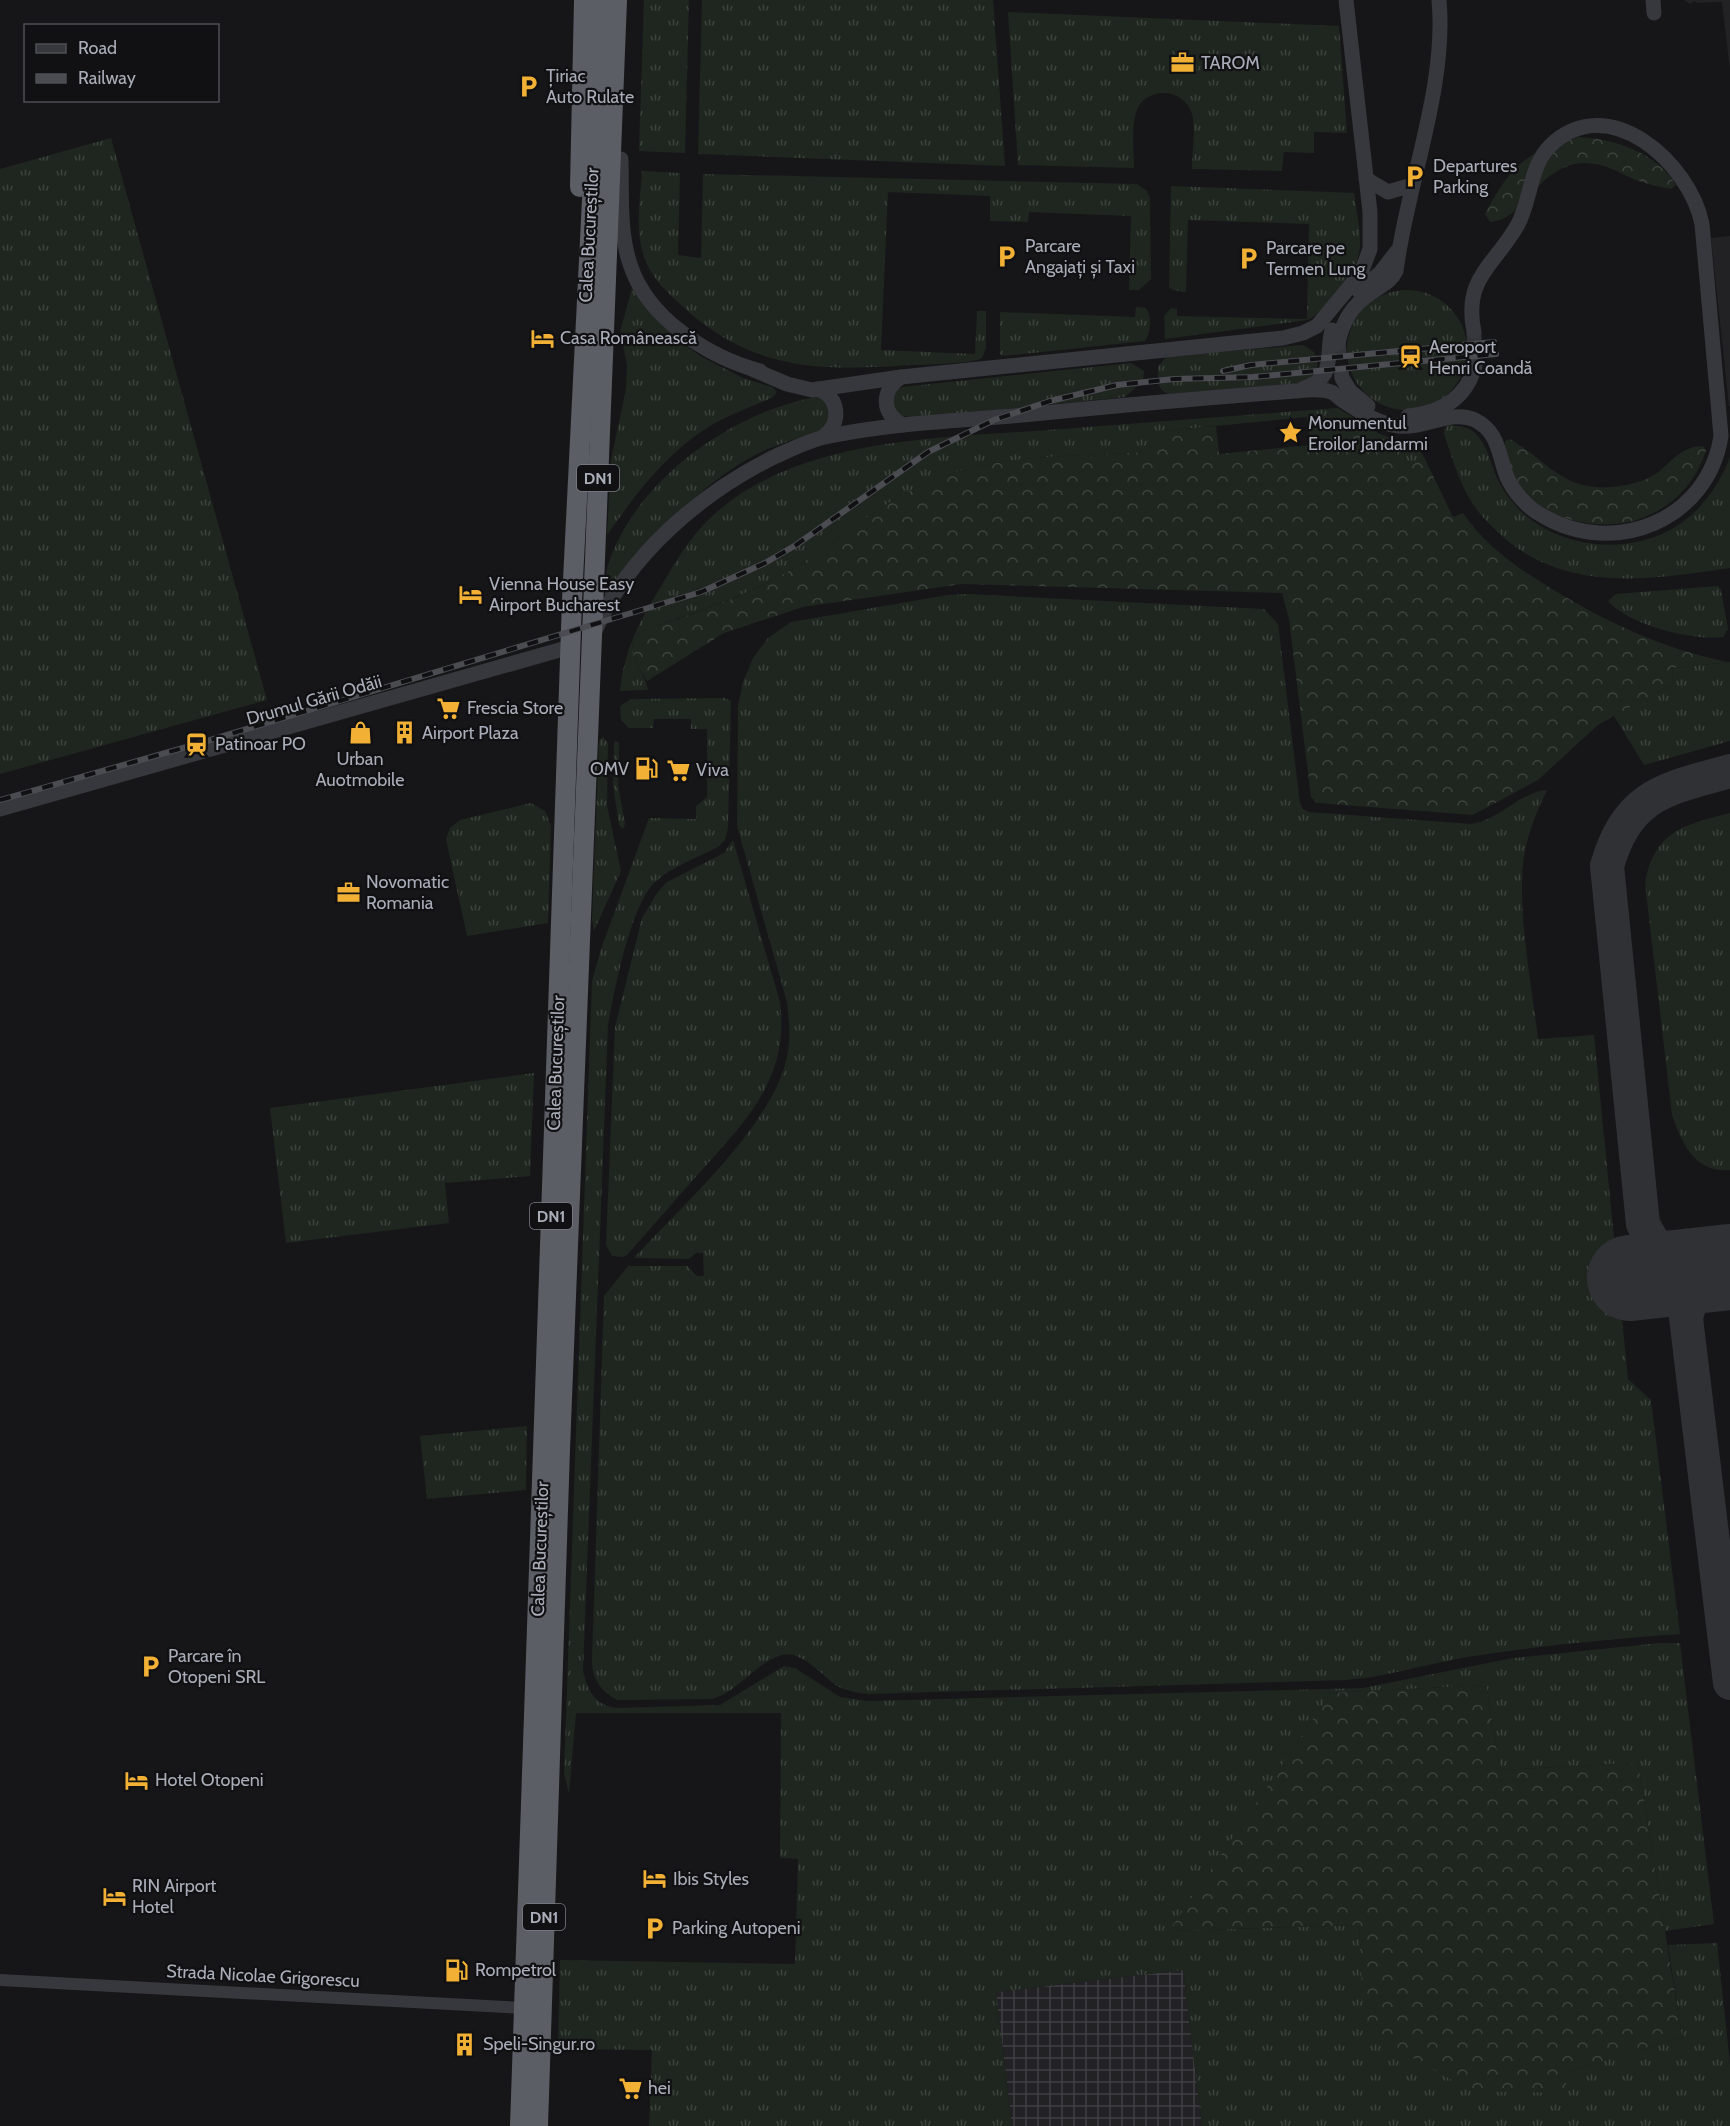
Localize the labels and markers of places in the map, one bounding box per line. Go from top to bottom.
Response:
office icon: TAROM [1170,50,1196,76]
place label: TAROM [1201,52,1260,74]
place label: Țiriac Auto Rulate [546,65,634,108]
parking icon: Țiriac Auto Rulate [515,73,541,99]
place label: Departures Parking [1433,155,1517,198]
parking icon: Departures Parking [1402,163,1428,189]
place label: Parcare Angajați și Taxi [1025,235,1135,279]
place label: Parcare pe Termen Lung [1266,237,1367,280]
parking icon: Parcare Angajați și Taxi [994,243,1020,269]
parking icon: Parcare pe Termen Lung [1235,245,1261,271]
hotel icon: Casa Românească [529,325,555,351]
place label: Casa Românească [560,327,697,349]
place label: Aeroport Henri Coandă [1429,336,1533,379]
station icon: Aeroport Henri Coandă [1398,344,1424,370]
place label: Monumentul Eroilor Jandarmi [1308,412,1428,455]
place icon: Monumentul Eroilor Jandarmi [1277,420,1303,446]
place label: Vienna House Easy Airport Bucharest [489,573,634,616]
hotel icon: Vienna House Easy Airport Bucharest [458,581,484,607]
supermarket icon: Frescia Store [436,695,462,721]
place label: Frescia Store [467,697,563,719]
shop icon: Urban Auotmobile [347,720,373,746]
building icon: Airport Plaza [391,720,417,746]
place label: Airport Plaza [422,722,519,744]
station icon: Patinoar PO [184,731,210,757]
place label: Patinoar PO [215,733,306,755]
place label: Urban Auotmobile [315,748,405,791]
fuel station icon: OMV [634,756,660,782]
supermarket icon: Viva [665,757,691,783]
place label: OMV [590,758,629,780]
place label: Viva [696,759,729,781]
place label: Novomatic Romania [366,871,449,914]
office icon: Novomatic Romania [335,879,361,905]
place label: Parcare în Otopeni SRL [168,1645,265,1688]
parking icon: Parcare în Otopeni SRL [137,1653,163,1679]
hotel icon: Hotel Otopeni [124,1767,150,1793]
place label: Hotel Otopeni [155,1769,264,1791]
hotel icon: Ibis Styles [642,1866,668,1892]
place label: Ibis Styles [673,1868,749,1890]
place label: RIN Airport Hotel [132,1875,216,1918]
hotel icon: RIN Airport Hotel [101,1883,127,1909]
parking icon: Parking Autopeni [641,1915,667,1941]
place label: Parking Autopeni [672,1917,801,1939]
fuel station icon: Rompetrol [444,1957,470,1983]
place label: Rompetrol [475,1959,557,1981]
building icon: Speli-Singur.ro [452,2031,478,2057]
place label: Speli-Singur.ro [483,2033,595,2055]
supermarket icon: hei [617,2075,643,2101]
place label: hei [648,2077,671,2099]

